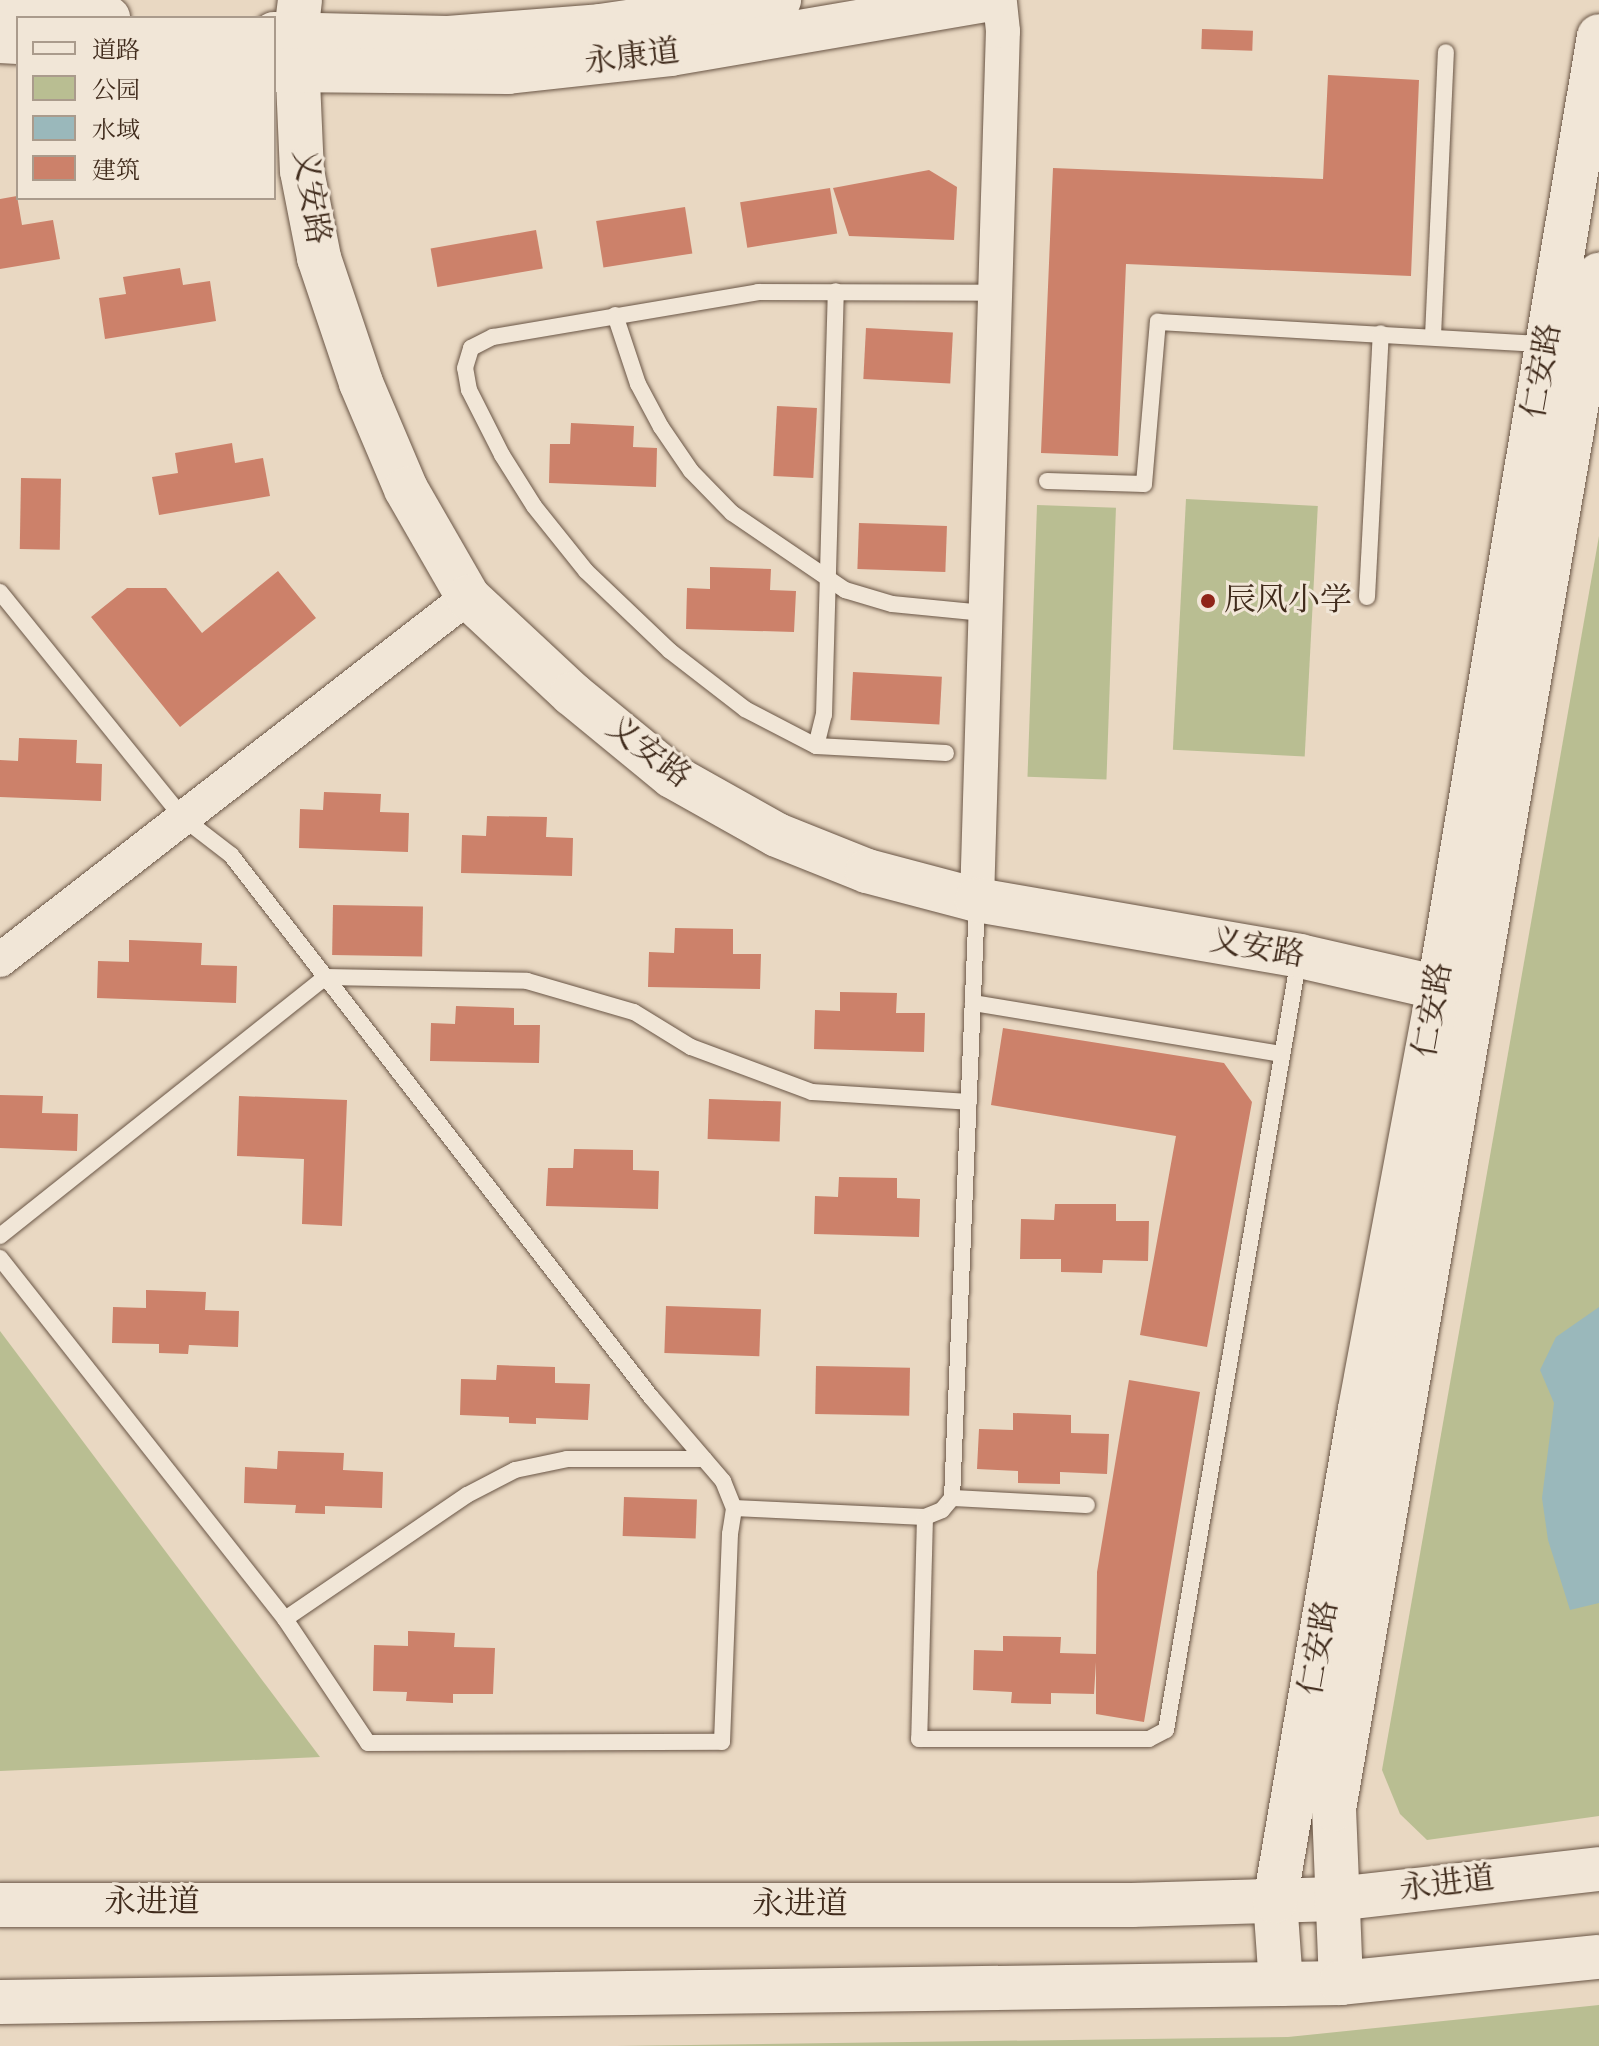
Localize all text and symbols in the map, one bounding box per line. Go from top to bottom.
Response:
legend [16,16,276,200]
street label: 永康道 [582,33,682,83]
text: 道路 [92,36,140,66]
text: 公园 [92,76,140,106]
text: 水域 [92,116,140,146]
street label: 义安路 [284,147,336,247]
text: 建筑 [92,156,140,186]
street label: 仁安路 [1516,320,1570,422]
place label: 辰风小学 [1224,582,1352,620]
marker: 辰风小学 [1199,592,1217,610]
street label: 义安路 [598,709,698,797]
street label: 义安路 [1206,922,1308,976]
street label: 仁安路 [1407,959,1461,1061]
street label: 仁安路 [1293,1597,1347,1699]
street label: 永进道 [1397,1860,1497,1910]
street label: 永进道 [104,1884,200,1922]
street label: 永进道 [752,1886,848,1924]

